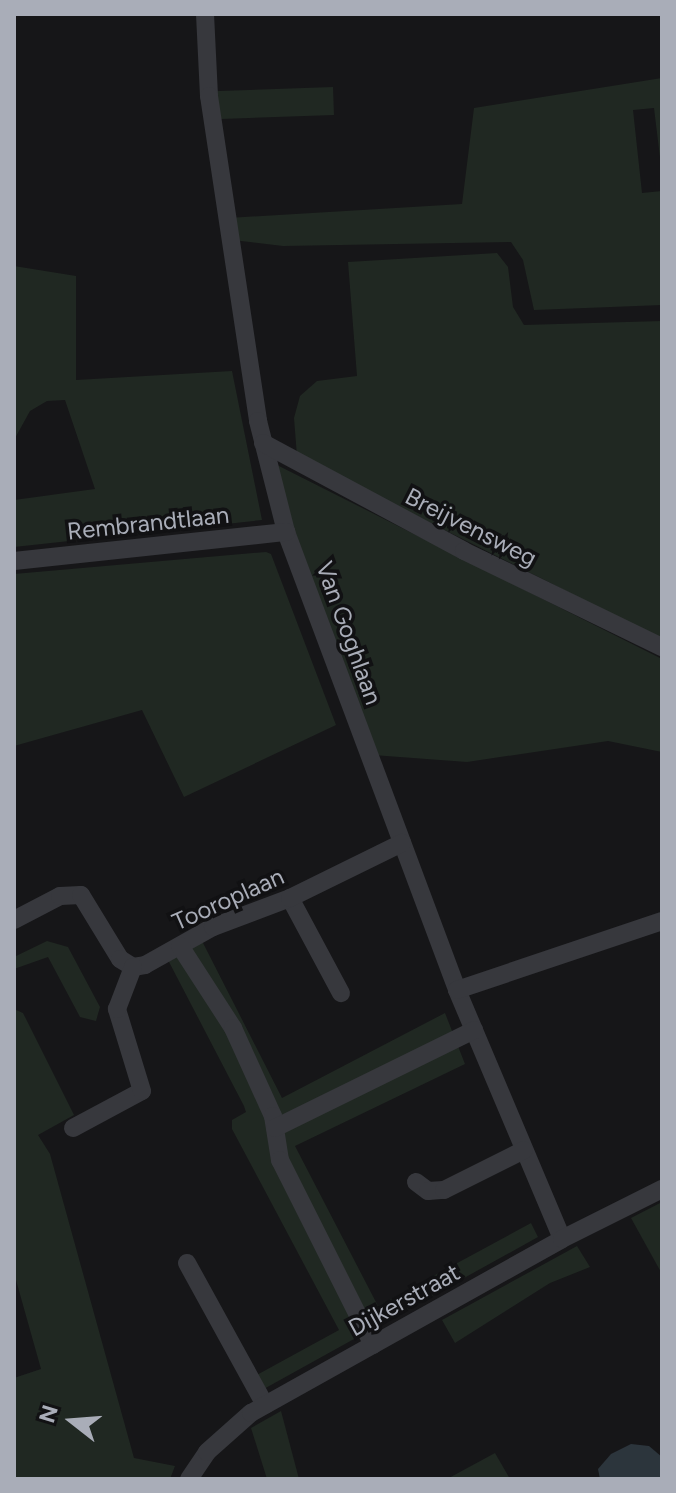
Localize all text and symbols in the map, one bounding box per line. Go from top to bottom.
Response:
street label: Breijvensweg [401,482,541,572]
street label: Rembrandtlaan [66,500,230,546]
street label: Van Goghlaan [310,558,388,708]
street label: Tooroplaan [168,862,288,936]
street label: Dijkerstraat [343,1258,465,1342]
north arrow [32,1381,112,1461]
text: N [33,1402,64,1426]

